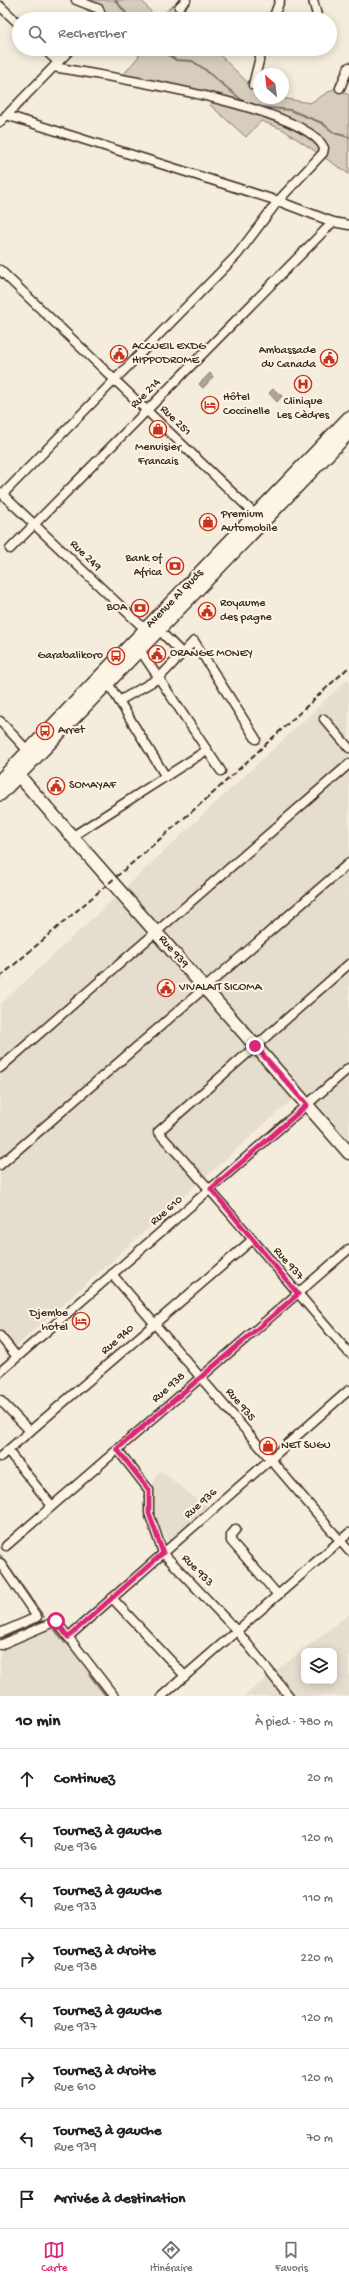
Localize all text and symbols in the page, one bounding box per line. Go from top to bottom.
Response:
search box [12,12,337,56]
icon: search [26,23,48,45]
text: Rechercher [58,25,126,43]
north arrow [253,68,289,104]
place label: ACCUEIL EXDG HIPPODROME [132,340,206,368]
public building icon: ACCUEIL EXDG HIPPODROME [109,344,129,364]
place label: Ambassade du Canada [259,344,317,372]
public building icon: Ambassade du Canada [319,348,339,368]
hospital icon: Clinique Les Cèdres [293,374,313,394]
street label: Rue 214 [128,376,164,412]
place label: Hôtel Coccinelle [223,391,271,419]
hotel icon: Hôtel Coccinelle [200,395,220,415]
place label: Clinique Les Cèdres [277,395,330,423]
street label: Rue 251 [156,403,194,439]
shop icon: Menuisier Francais [148,419,168,439]
place label: Menuisier Francais [135,441,183,469]
place label: Premium Automobile [220,508,278,536]
shop icon: Premium Automobile [198,512,218,532]
street label: Rue 249 [66,538,104,574]
place label: Bank of Africa [124,552,163,580]
bank icon: Bank of Africa [165,556,185,576]
street label: Avenue Al Quds [143,566,207,631]
place label: Royaume des pagne [220,597,273,625]
bank icon: BOA [130,598,150,618]
place label: BOA [106,601,128,615]
public building icon: Royaume des pagne [197,601,217,621]
public building icon: ORANGE MONEY [147,644,167,664]
bus stop icon: Garabalikoro [106,646,126,666]
place label: ORANGE MONEY [170,647,253,661]
place label: Garabalikoro [38,649,103,663]
bus stop icon: Arret [35,721,55,741]
place label: Arret [58,724,86,738]
public building icon: SOMAYAF [46,776,66,796]
place label: SOMAYAF [69,779,117,793]
street label: Rue 939 [155,933,191,971]
public building icon: VIVALAIT SICOMA [156,978,176,998]
place label: VIVALAIT SICOMA [178,981,263,995]
route end [246,1037,264,1055]
street label: Rue 610 [148,1193,186,1229]
street label: Rue 937 [270,1245,307,1284]
place label: Djembe hotel [28,1307,69,1335]
hotel icon: Djembe hotel [71,1311,91,1331]
street label: Rue 940 [99,1322,138,1358]
street label: Rue 938 [149,1369,189,1406]
street label: Rue 935 [222,1385,258,1425]
shop icon: NET SUGU [258,1436,278,1456]
place label: NET SUGU [281,1439,331,1453]
street label: Rue 936 [182,1485,221,1522]
street label: Rue 933 [178,1552,216,1590]
route start [47,1612,65,1630]
map controls [301,1648,337,1684]
button: layers [301,1648,337,1684]
text: 10 min [16,1712,60,1732]
text: À pied · 780 m [255,1715,333,1730]
icon: ahead [16,1768,38,1790]
text: Continuez [54,1770,115,1788]
text: 20 m [307,1771,333,1786]
text: Tournez à gauche [54,1822,162,1840]
icon: left [16,1828,38,1850]
text: 120 m [302,1831,333,1846]
text: Rue 936 [54,1840,97,1855]
text: Tournez à gauche [54,1882,162,1900]
icon: left [16,1888,38,1910]
text: 110 m [303,1891,333,1906]
text: Rue 933 [54,1900,97,1915]
text: Tournez à droite [54,1942,156,1960]
icon: right [16,1948,38,1970]
text: 220 m [301,1951,333,1966]
text: Rue 938 [54,1960,97,1975]
text: Tournez à gauche [54,2002,162,2020]
icon: left [16,2008,38,2030]
text: 120 m [302,2011,333,2026]
text: Rue 937 [54,2020,97,2035]
text: Tournez à droite [54,2062,156,2080]
icon: right [16,2068,38,2090]
text: 120 m [302,2071,333,2086]
text: Rue 610 [54,2080,96,2095]
text: Tournez à gauche [54,2122,162,2140]
icon: left [16,2128,38,2150]
text: 70 m [307,2131,333,2146]
text: Rue 939 [54,2140,96,2155]
icon: arrive [16,2188,38,2210]
text: Arrivée à destination [54,2190,185,2208]
tab: Carte [41,2239,67,2275]
tab: Itinéraire [150,2239,192,2275]
tab: Favoris [275,2239,308,2275]

